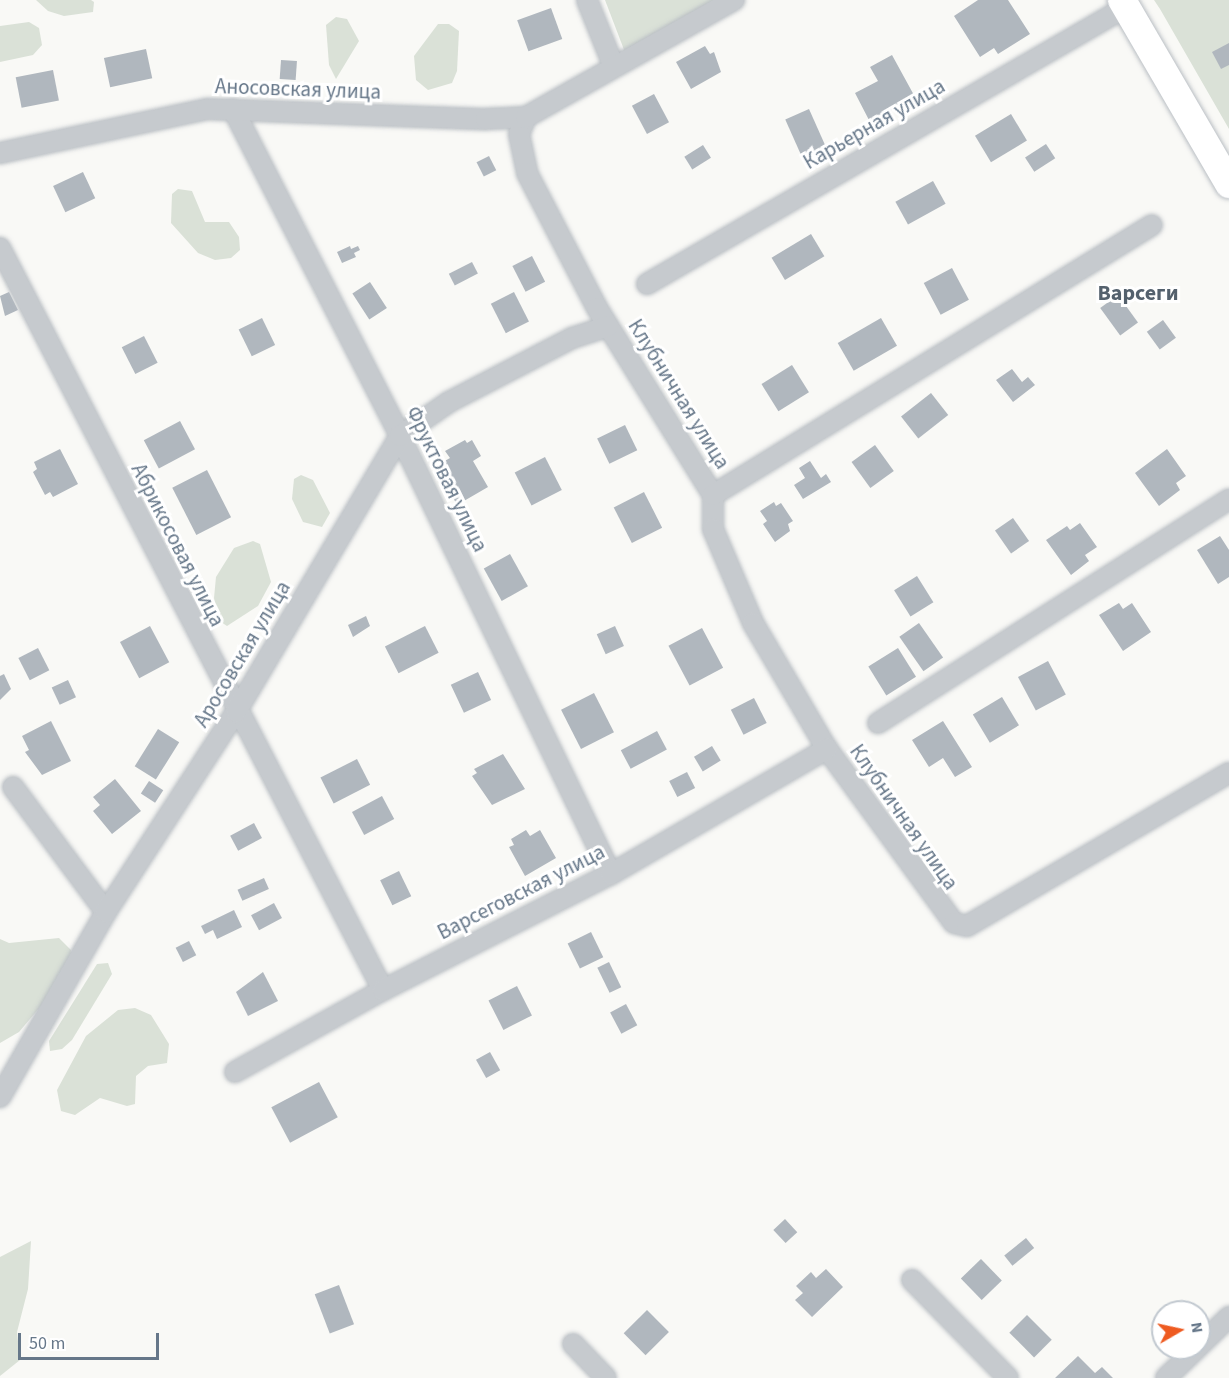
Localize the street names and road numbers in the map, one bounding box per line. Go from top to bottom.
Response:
street label: Карьерная улица [799,73,949,175]
street label: Аносовская улица [215,74,381,104]
street label: Клубничная улица [623,314,735,474]
street label: Фруктовая улица [401,402,493,556]
street label: Абрикосовая улица [126,459,230,631]
street label: Аросовская улица [188,576,296,732]
street label: Клубничная улица [844,739,964,895]
street label: Варсеговская улица [433,839,609,945]

